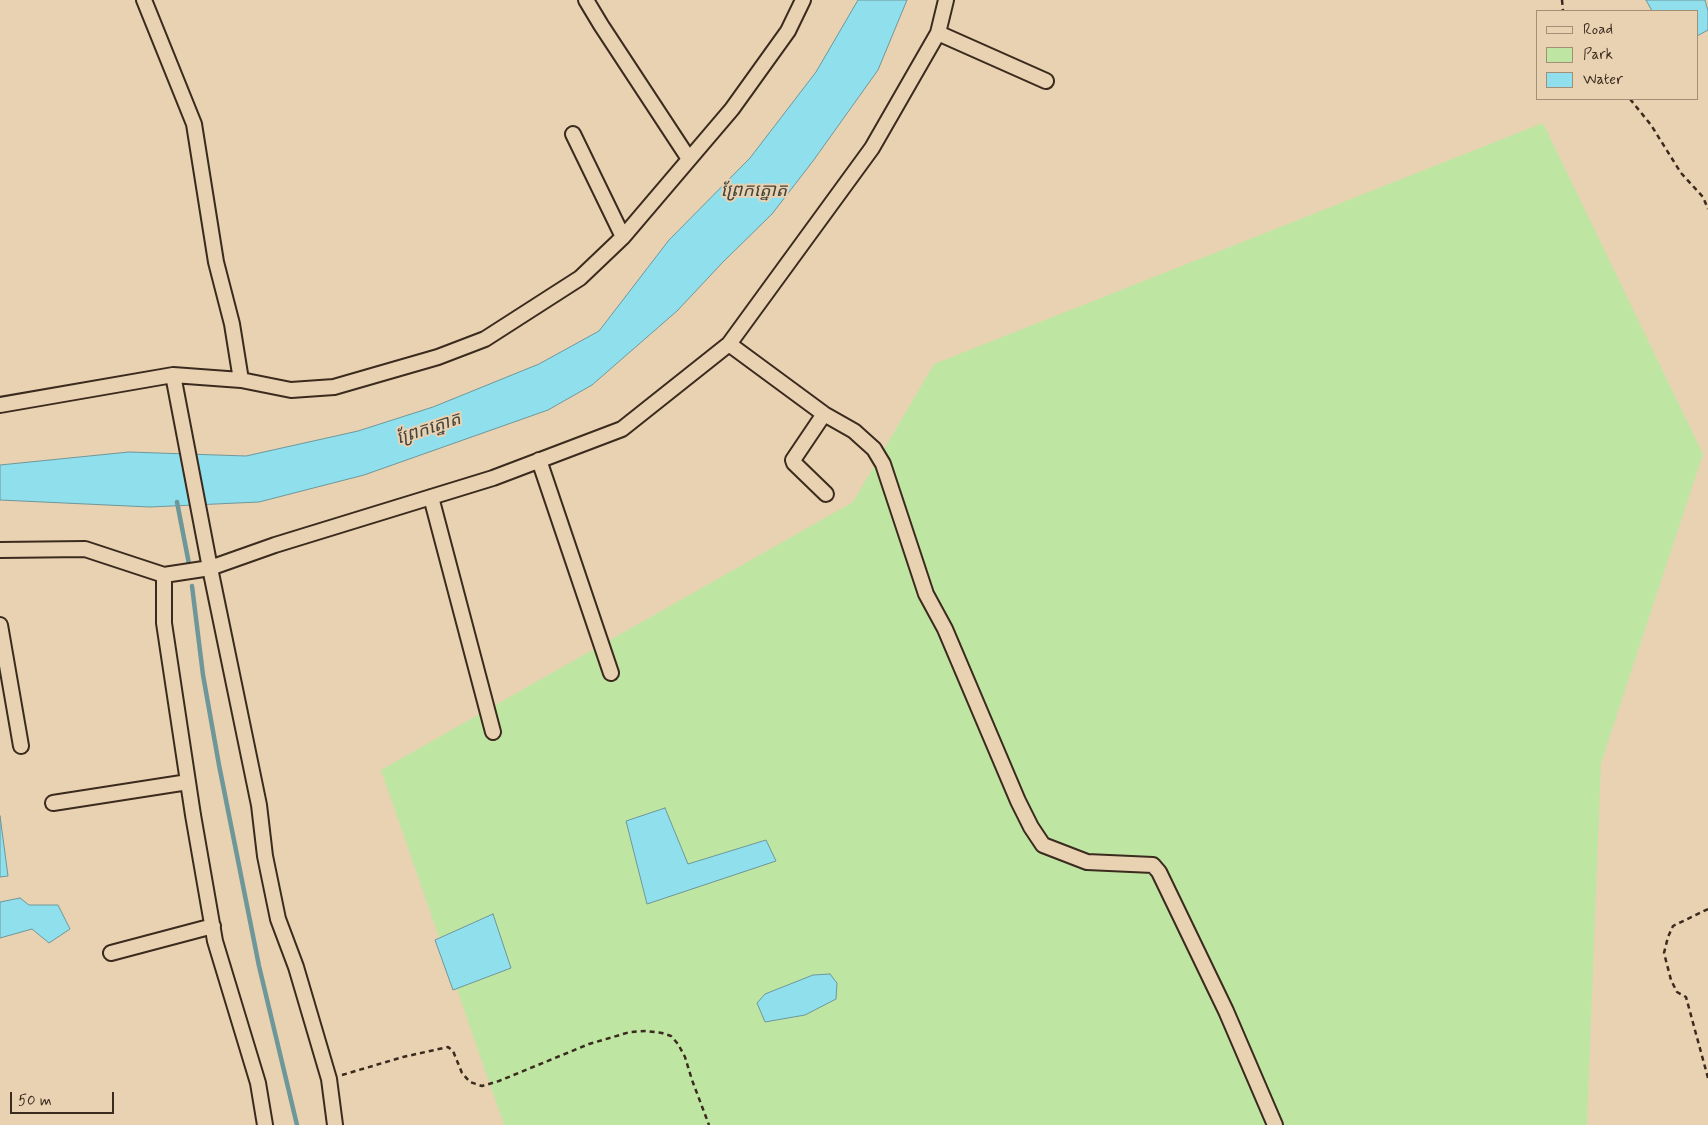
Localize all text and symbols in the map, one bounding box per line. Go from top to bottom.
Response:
legend [1536,10,1698,100]
text: Road [1583,20,1613,40]
text: Park [1583,45,1613,65]
text: Water [1583,70,1623,90]
water label: ព្រែកត្នោត [721,181,787,203]
water label: ព្រែកត្នោត [394,409,464,451]
scale bar [12,1082,116,1114]
text: 50 m [18,1091,52,1111]

